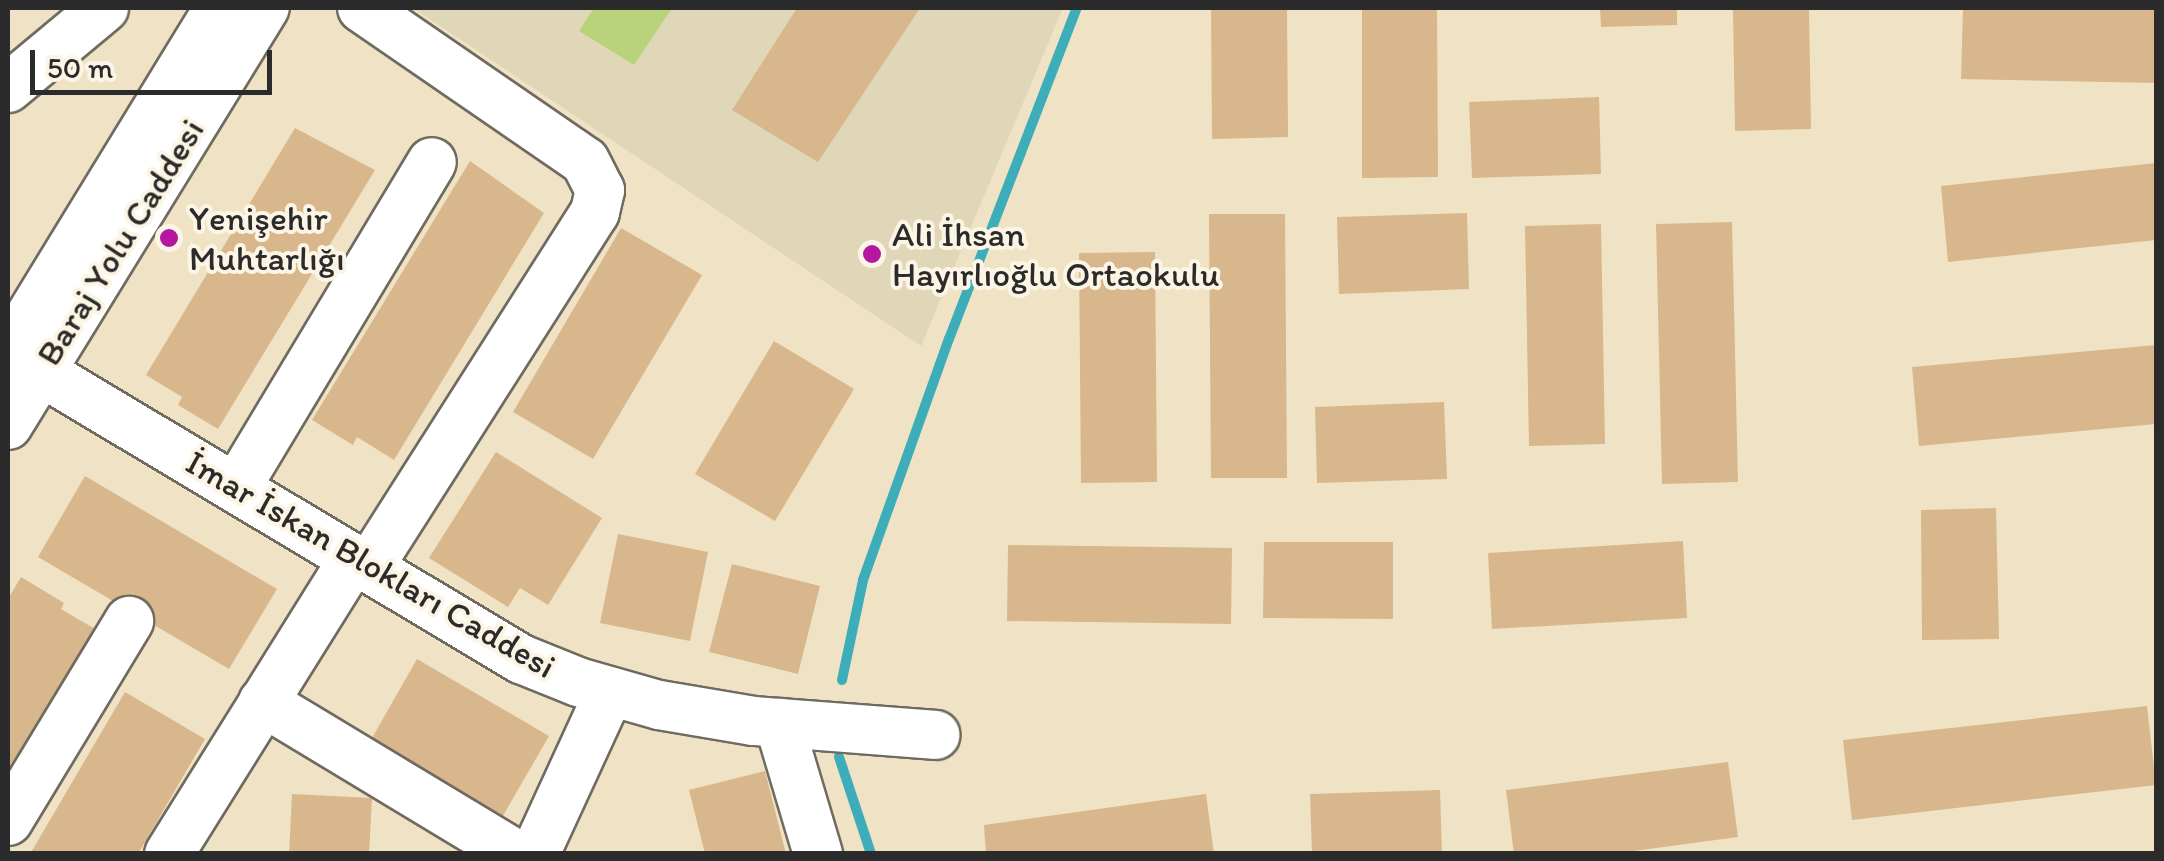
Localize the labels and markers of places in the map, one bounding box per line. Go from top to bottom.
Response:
place label: Yenişehir Muhtarlığı [189,197,345,279]
place label: Ali İhsan Hayırlıoğlu Ortaokulu [892,213,1220,295]
marker: Yenişehir Muhtarlığı [158,227,180,249]
marker: Ali İhsan Hayırlıoğlu Ortaokulu [861,243,883,265]

